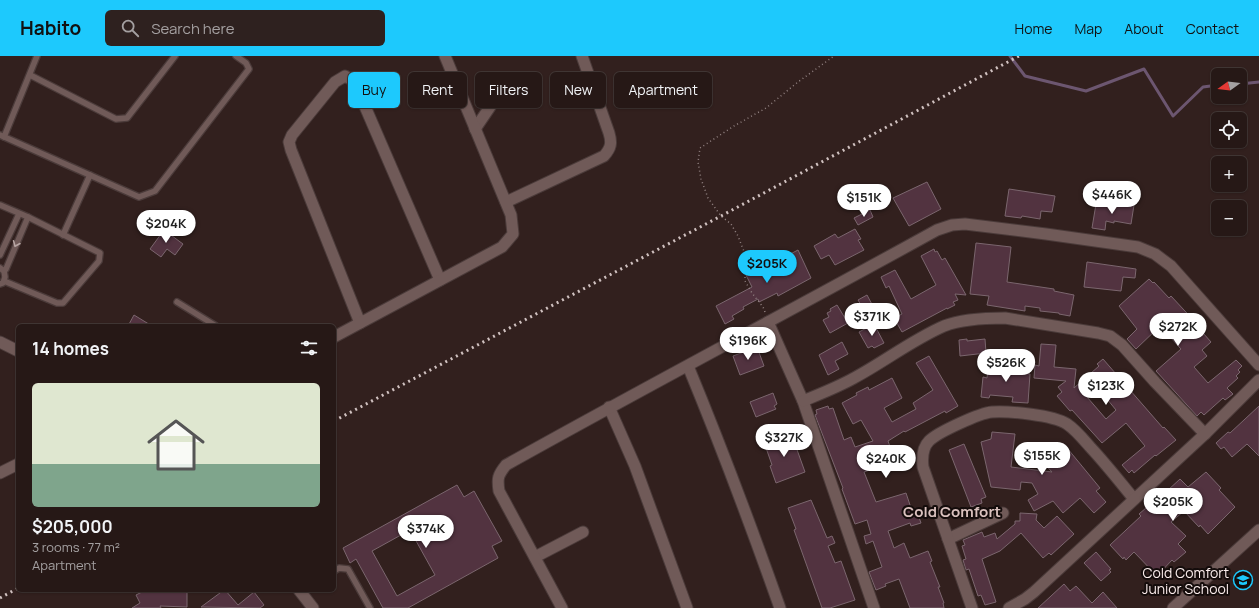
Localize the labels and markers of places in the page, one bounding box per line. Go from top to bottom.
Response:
pin: $446K [1084,181,1140,215]
pin: $151K [836,184,892,218]
pin: $204K [138,210,194,244]
pin: $205K [739,250,795,284]
pin: $371K [844,303,900,337]
pin: $272K [1150,313,1206,347]
pin: $196K [720,327,776,361]
pin: $526K [978,349,1034,383]
pin: $123K [1078,372,1134,406]
pin: $327K [756,424,812,458]
pin: $155K [1014,442,1070,476]
pin: $240K [858,445,914,479]
pin: $205K [1145,488,1201,522]
pin: $374K [398,515,454,549]
place label: Cold Comfort Junior School [1142,563,1229,598]
school or university icon: Cold Comfort Junior School [1232,569,1254,591]

